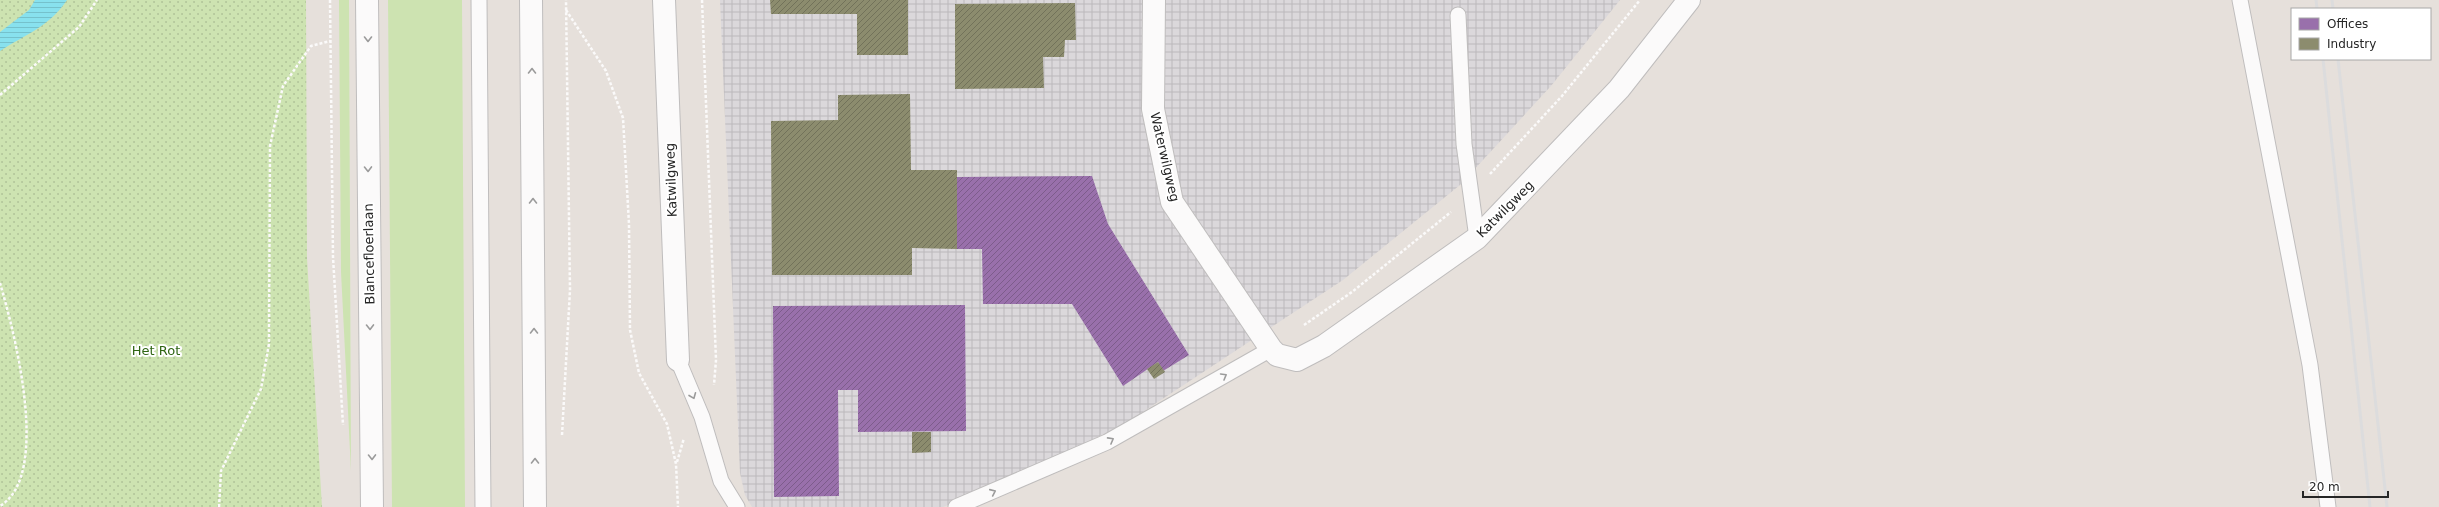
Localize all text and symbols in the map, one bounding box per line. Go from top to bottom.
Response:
legend [2291,8,2431,60]
text: Offices [2327,17,2368,31]
one-way arrow [364,36,372,42]
text: Industry [2327,37,2376,51]
one-way arrow [528,68,536,74]
street label: Waterwilgweg [1147,111,1183,203]
street label: Katwilgweg [662,143,680,217]
one-way arrow [364,166,373,172]
street label: Katwilgweg [1473,177,1537,241]
one-way arrow [529,198,537,204]
street label: Blancefloerlaan [361,203,377,305]
one-way arrow [366,324,374,330]
one-way arrow [530,328,538,334]
park label: Het Rot [132,343,180,358]
one-way arrow [1220,373,1227,380]
one-way arrow [688,391,696,399]
one-way arrow [1107,437,1114,444]
one-way arrow [368,454,376,460]
one-way arrow [530,458,539,464]
scale bar [2303,473,2388,499]
text: 20 m [2309,480,2340,494]
one-way arrow [989,489,996,497]

